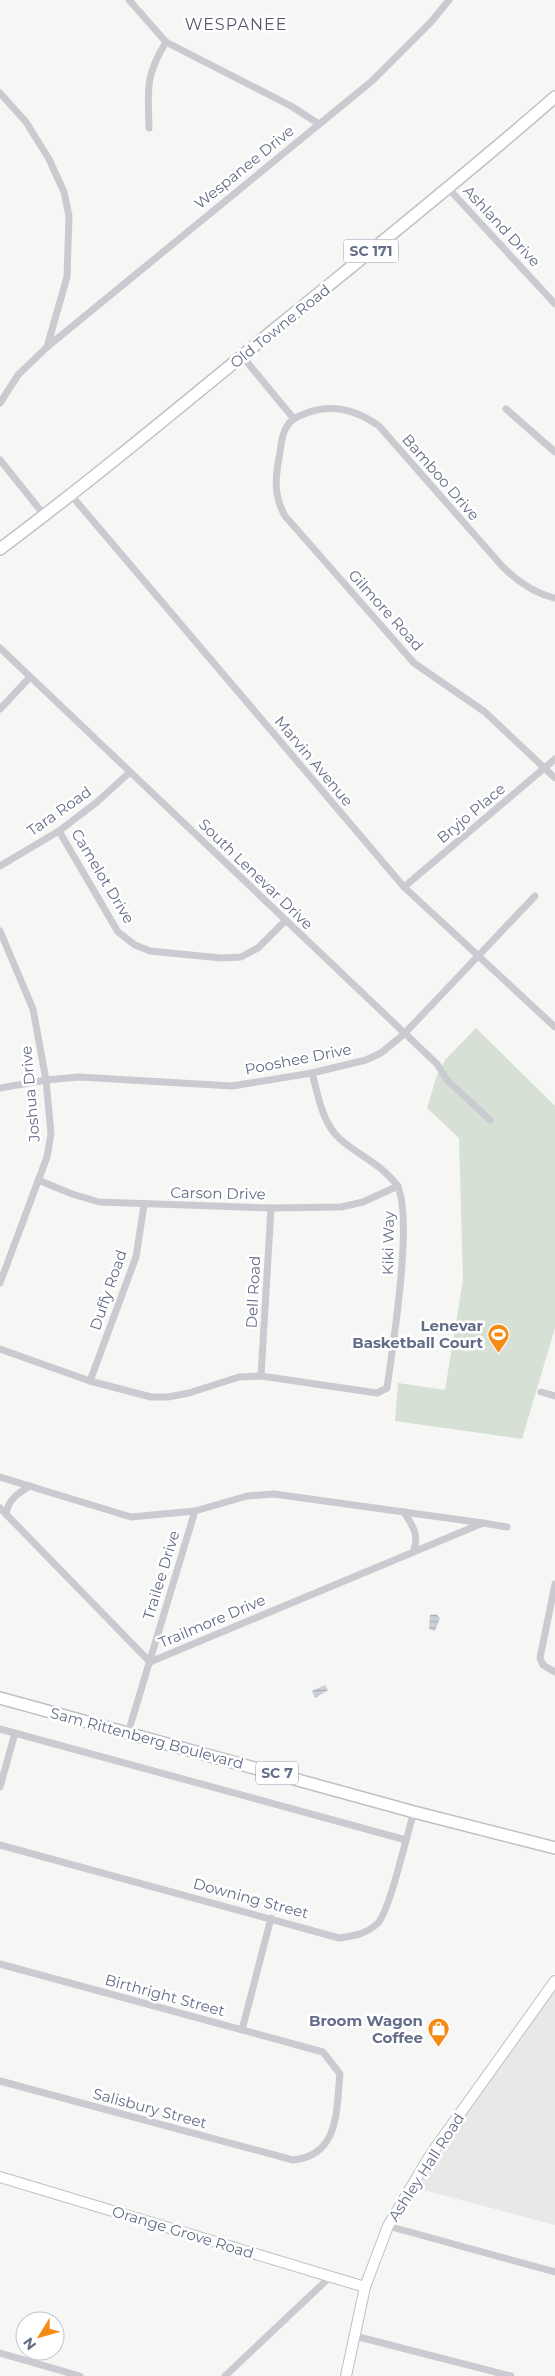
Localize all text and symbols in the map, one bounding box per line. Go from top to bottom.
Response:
district label: WESPANEE [185,15,287,34]
street label: Wespanee Drive [190,121,298,213]
street label: Ashland Drive [459,181,545,271]
road number: SC 171 [344,240,398,262]
street label: Old Towne Road [226,280,334,372]
street label: Bamboo Drive [398,430,484,524]
street label: Gilmore Road [344,565,428,655]
street label: Marvin Avenue [271,712,357,810]
street label: Bryjo Place [433,779,509,847]
street label: Tara Road [23,782,95,840]
street label: South Lenevar Drive [195,815,317,933]
street label: Camelot Drive [67,825,139,927]
street label: Pooshee Drive [243,1039,353,1079]
street label: Joshua Drive [16,1045,44,1144]
street label: Carson Drive [170,1183,266,1203]
street label: Kiki Way [378,1210,398,1275]
street label: Duffy Road [85,1247,131,1333]
street label: Dell Road [242,1255,264,1329]
place label: Lenevar Basketball Court [352,1316,484,1352]
sports icon: Lenevar Basketball Court [487,1322,511,1353]
street label: Trailee Drive [138,1528,184,1622]
street label: Trailmore Drive [156,1590,268,1652]
street label: Sam Rittenberg Boulevard [48,1703,246,1773]
road number: SC 7 [256,1762,298,1785]
street label: Downing Street [191,1873,311,1923]
street label: Birthright Street [103,1970,227,2020]
place label: Broom Wagon Coffee [309,2011,423,2047]
shop icon: Broom Wagon Coffee [427,2017,451,2048]
street label: Salisbury Street [91,2084,209,2132]
street label: Ashley Hall Road [384,2109,468,2225]
street label: Orange Grove Road [110,2201,256,2263]
north arrow [15,2311,65,2361]
text: N [19,2334,40,2354]

